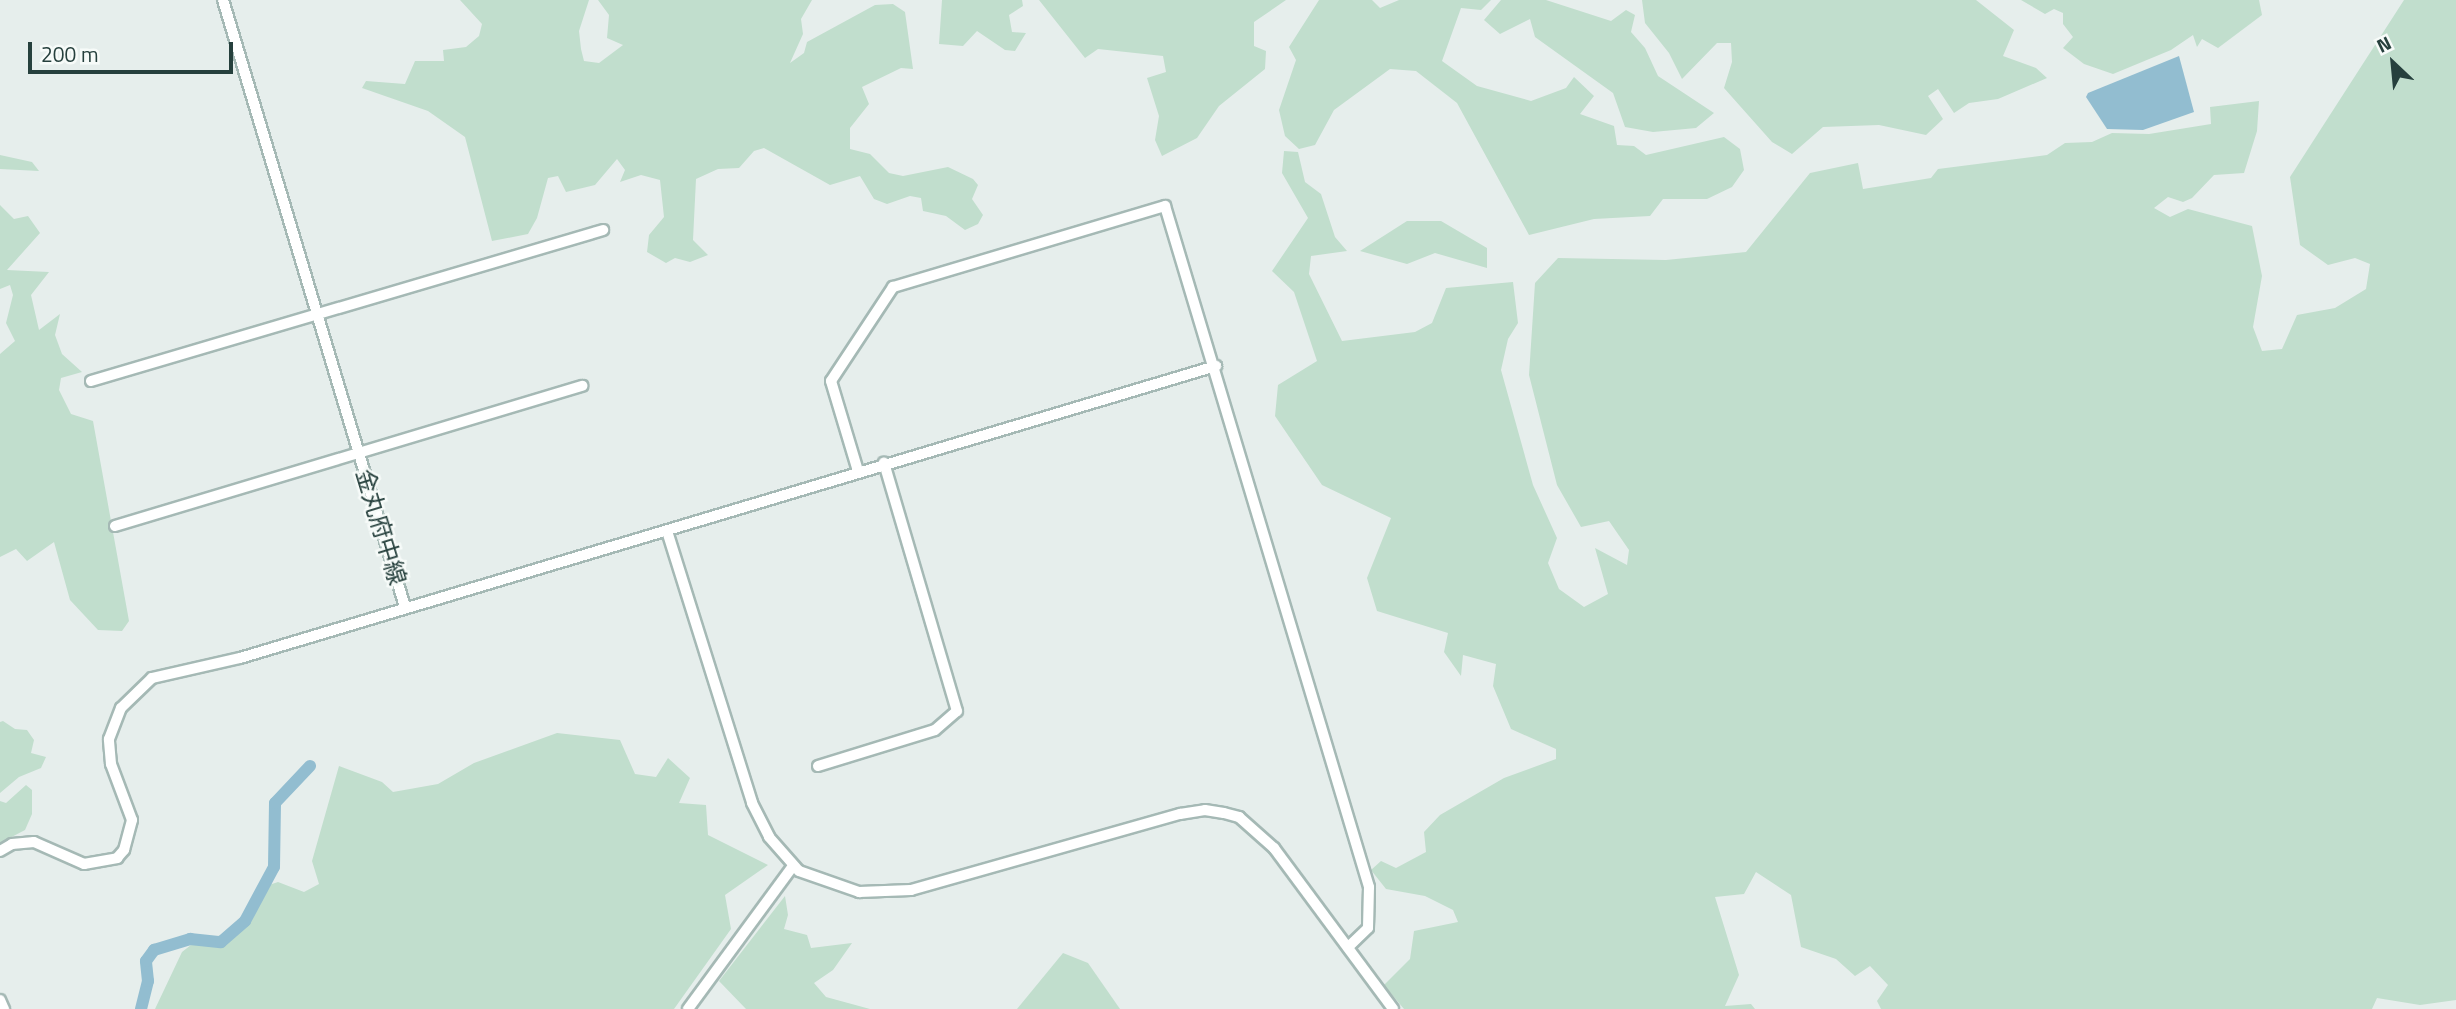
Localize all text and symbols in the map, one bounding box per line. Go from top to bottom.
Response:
scale bar [32,28,236,72]
north arrow [2358,28,2428,98]
text: N [2371,28,2396,60]
text: 200 m [41,38,98,70]
street label: 金丸府中線 [350,465,412,589]

